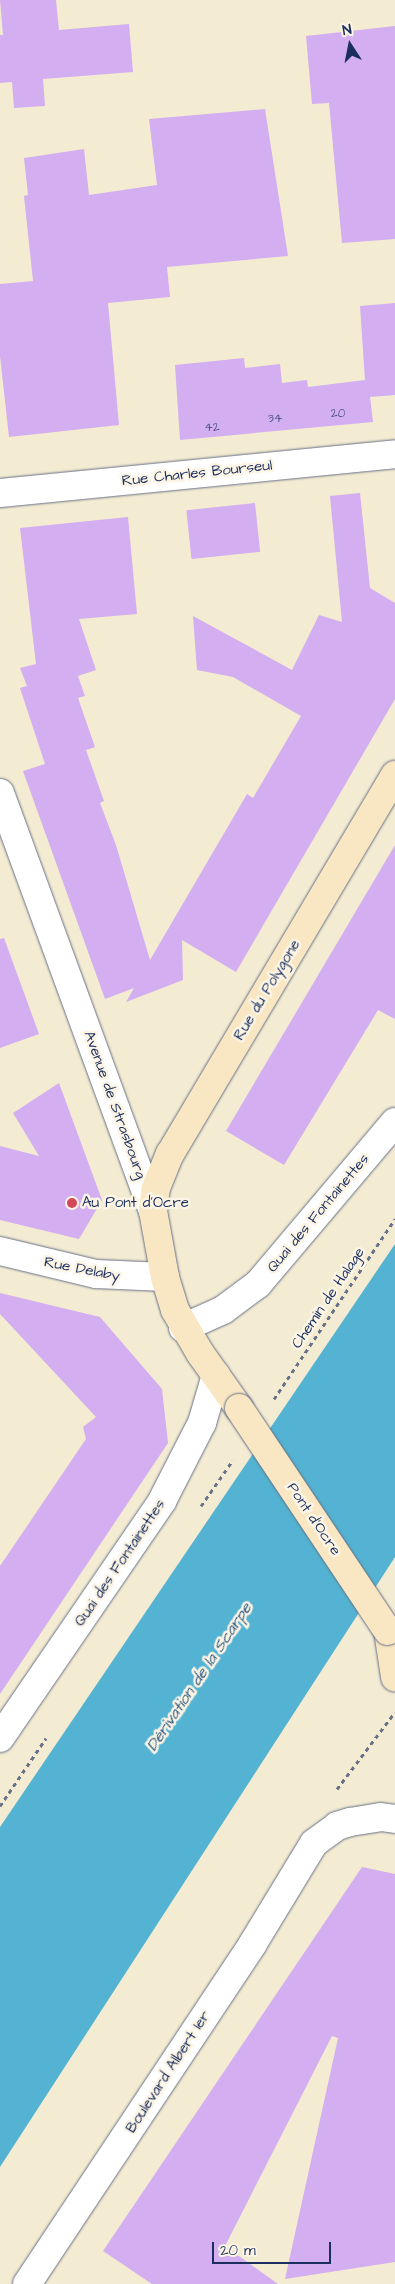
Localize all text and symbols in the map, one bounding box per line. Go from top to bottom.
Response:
north arrow [325,20,375,70]
text: N [341,20,353,41]
house number: 20 [331,407,345,421]
house number: 34 [268,412,282,426]
house number: 42 [204,421,220,435]
street label: Rue Charles Bourseul [121,456,273,490]
street label: Rue du Polygone [230,936,304,1044]
street label: Avenue de Strasbourg [80,1029,150,1181]
street label: Quai des Fontainettes [263,1150,373,1276]
place label: Au Pont d'Ocre [82,1194,189,1212]
marker: Au Pont d'Ocre [66,1197,78,1209]
street label: Chemin de Halage [288,1244,368,1352]
street label: Rue Delaby [43,1253,121,1285]
street label: Pont d'Ocre [283,1479,345,1559]
street label: Quai des Fontainettes [71,1496,169,1630]
water label: Dérivation de la Scarpe [142,1599,256,1755]
street label: Boulevard Albert 1er [122,2008,214,2136]
scale bar [215,2232,334,2264]
text: 20 m [220,2240,256,2261]

